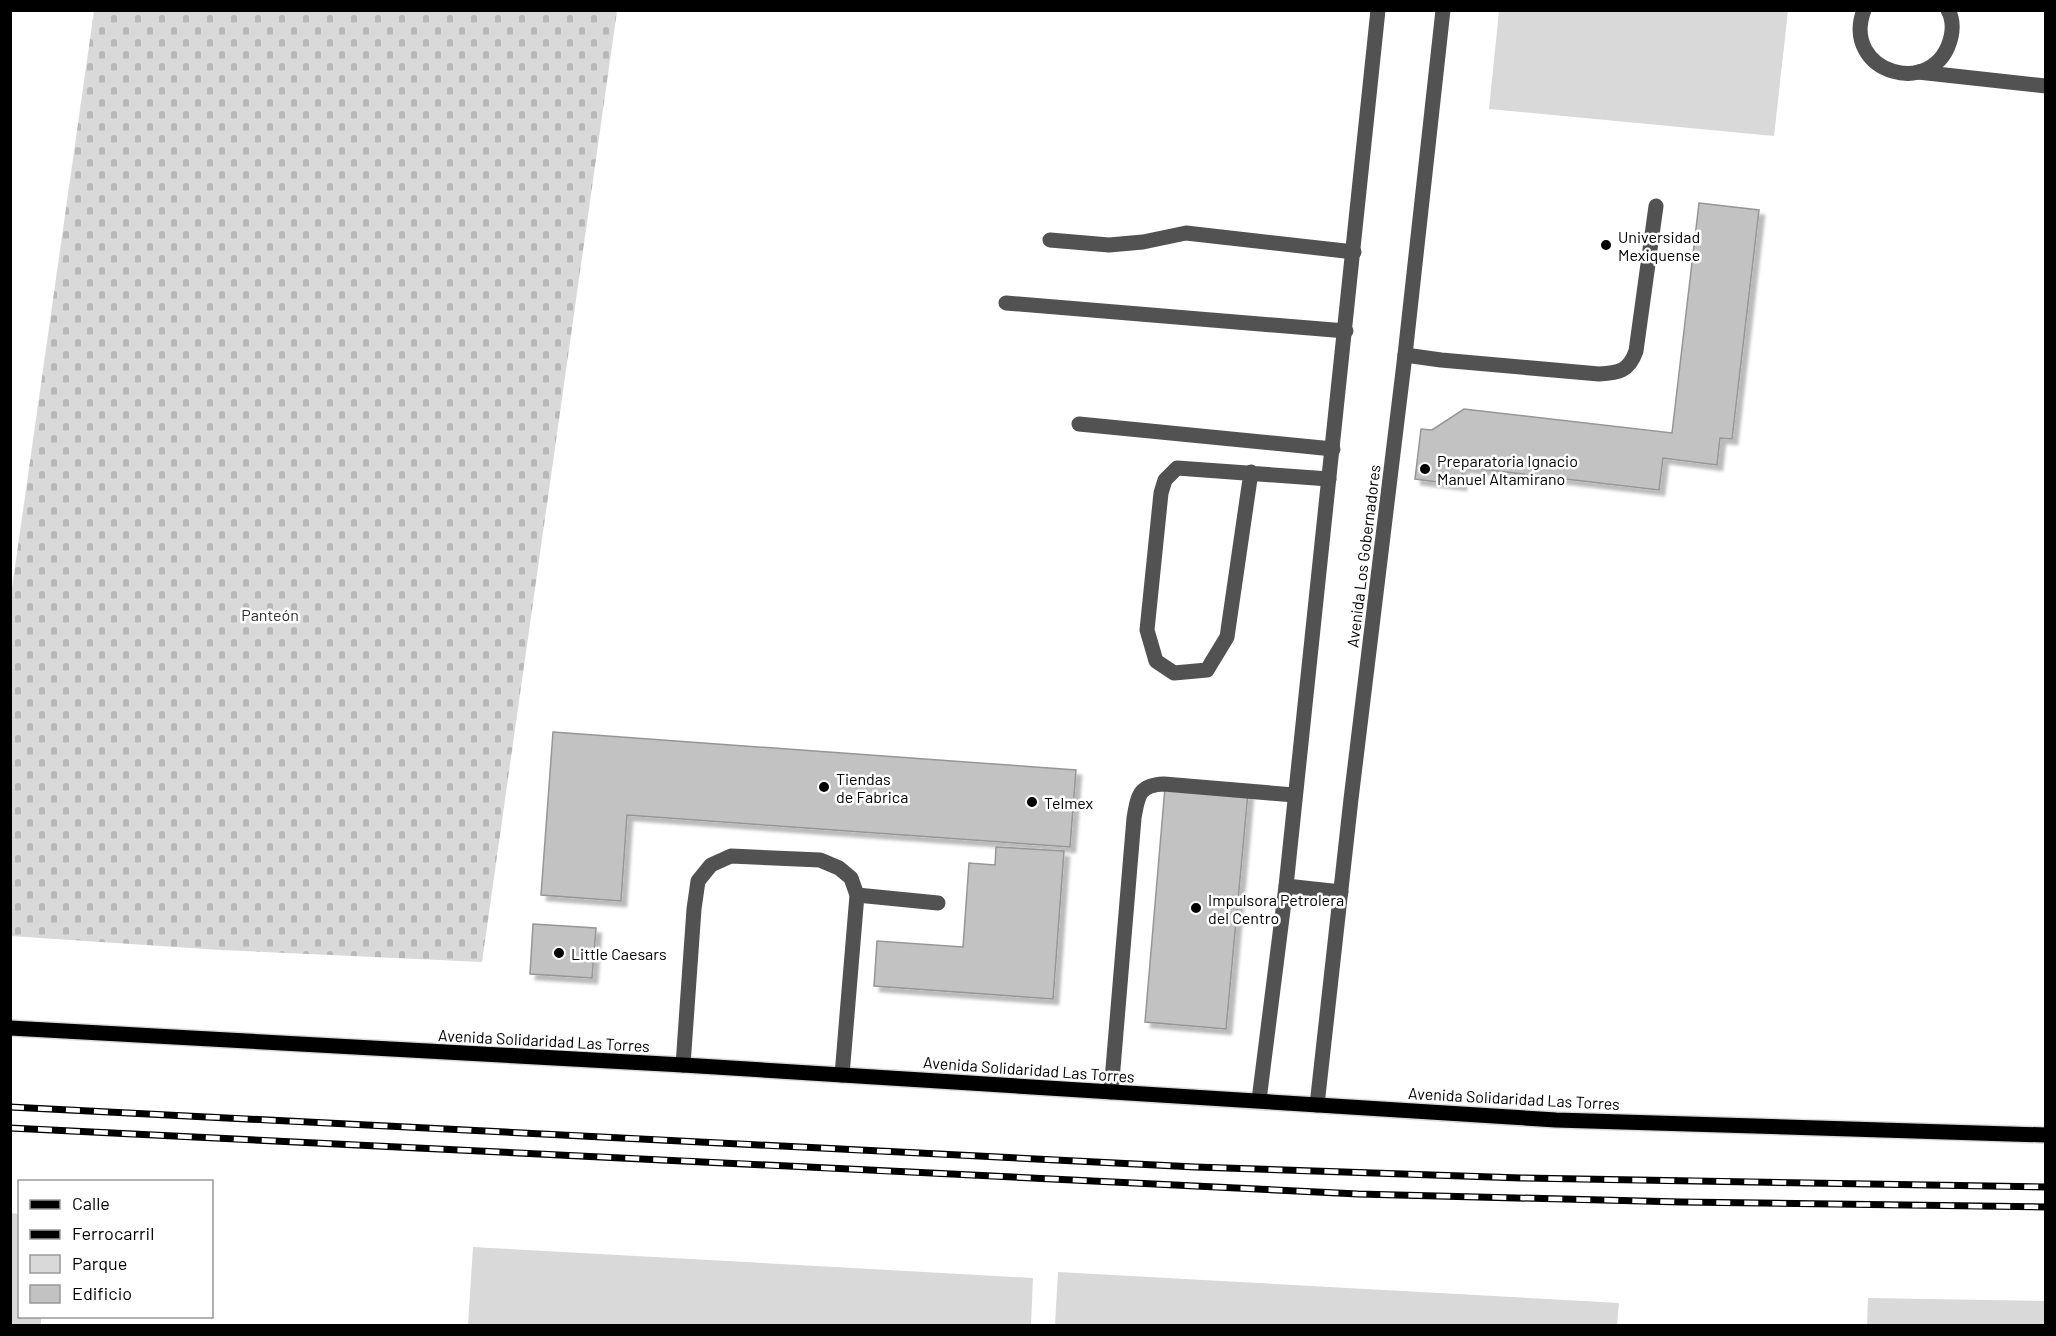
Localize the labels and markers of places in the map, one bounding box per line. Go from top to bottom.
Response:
place label: Universidad Mexiquense [1618,227,1700,264]
marker: Universidad Mexiquense [1599,238,1613,252]
place label: Preparatoria Ignacio Manuel Altamirano [1437,451,1578,488]
marker: Preparatoria Ignacio Manuel Altamirano [1418,462,1432,476]
place label: Tiendas de Fabrica [836,769,908,806]
marker: Tiendas de Fabrica [817,780,831,794]
place label: Telmex [1044,793,1094,812]
marker: Telmex [1025,795,1039,809]
place label: Impulsora Petrolera del Centro [1208,890,1344,927]
marker: Impulsora Petrolera del Centro [1189,901,1203,915]
place label: Little Caesars [571,944,667,963]
marker: Little Caesars [552,946,566,960]

